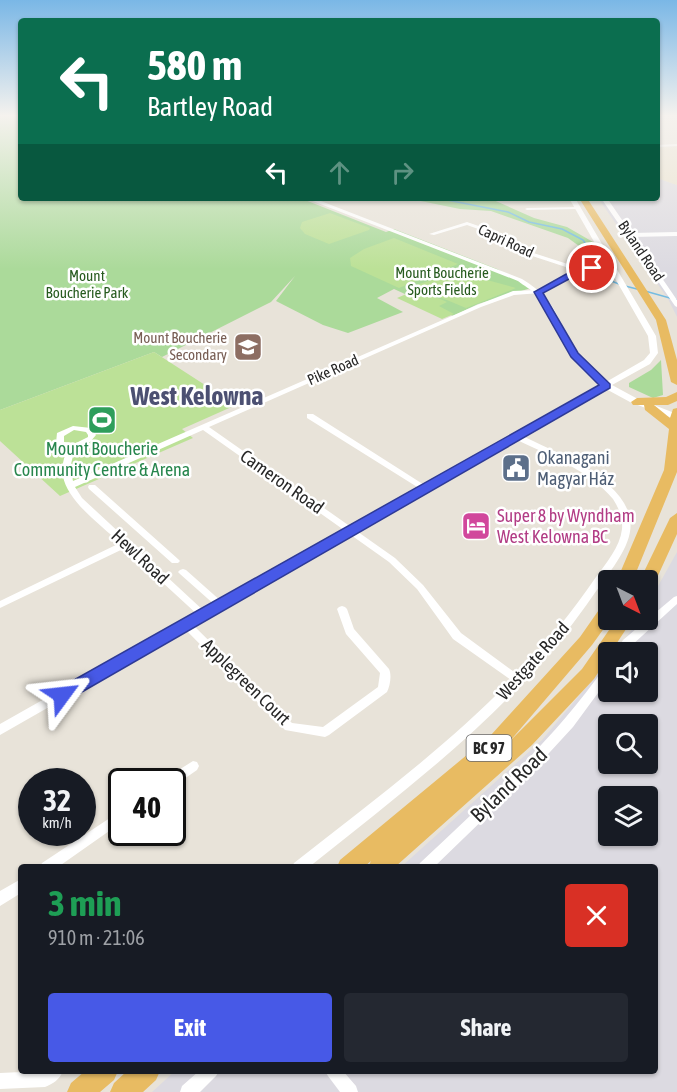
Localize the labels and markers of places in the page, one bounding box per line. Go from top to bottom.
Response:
pin [566,242,617,293]
place label: Mount Boucherie Secondary [133,329,227,363]
school or university icon: Mount Boucherie Secondary [232,331,264,363]
sports icon: Mount Boucherie Community Centre & Arena [86,404,118,436]
place label: Mount Boucherie Community Centre & Arena [14,438,190,480]
place label: Okanagani Magyar Ház [537,447,614,489]
public building icon: Okanagani Magyar Ház [500,452,532,484]
place label: Super 8 by Wyndham West Kelowna BC [497,505,635,547]
hotel icon: Super 8 by Wyndham West Kelowna BC [460,510,492,542]

